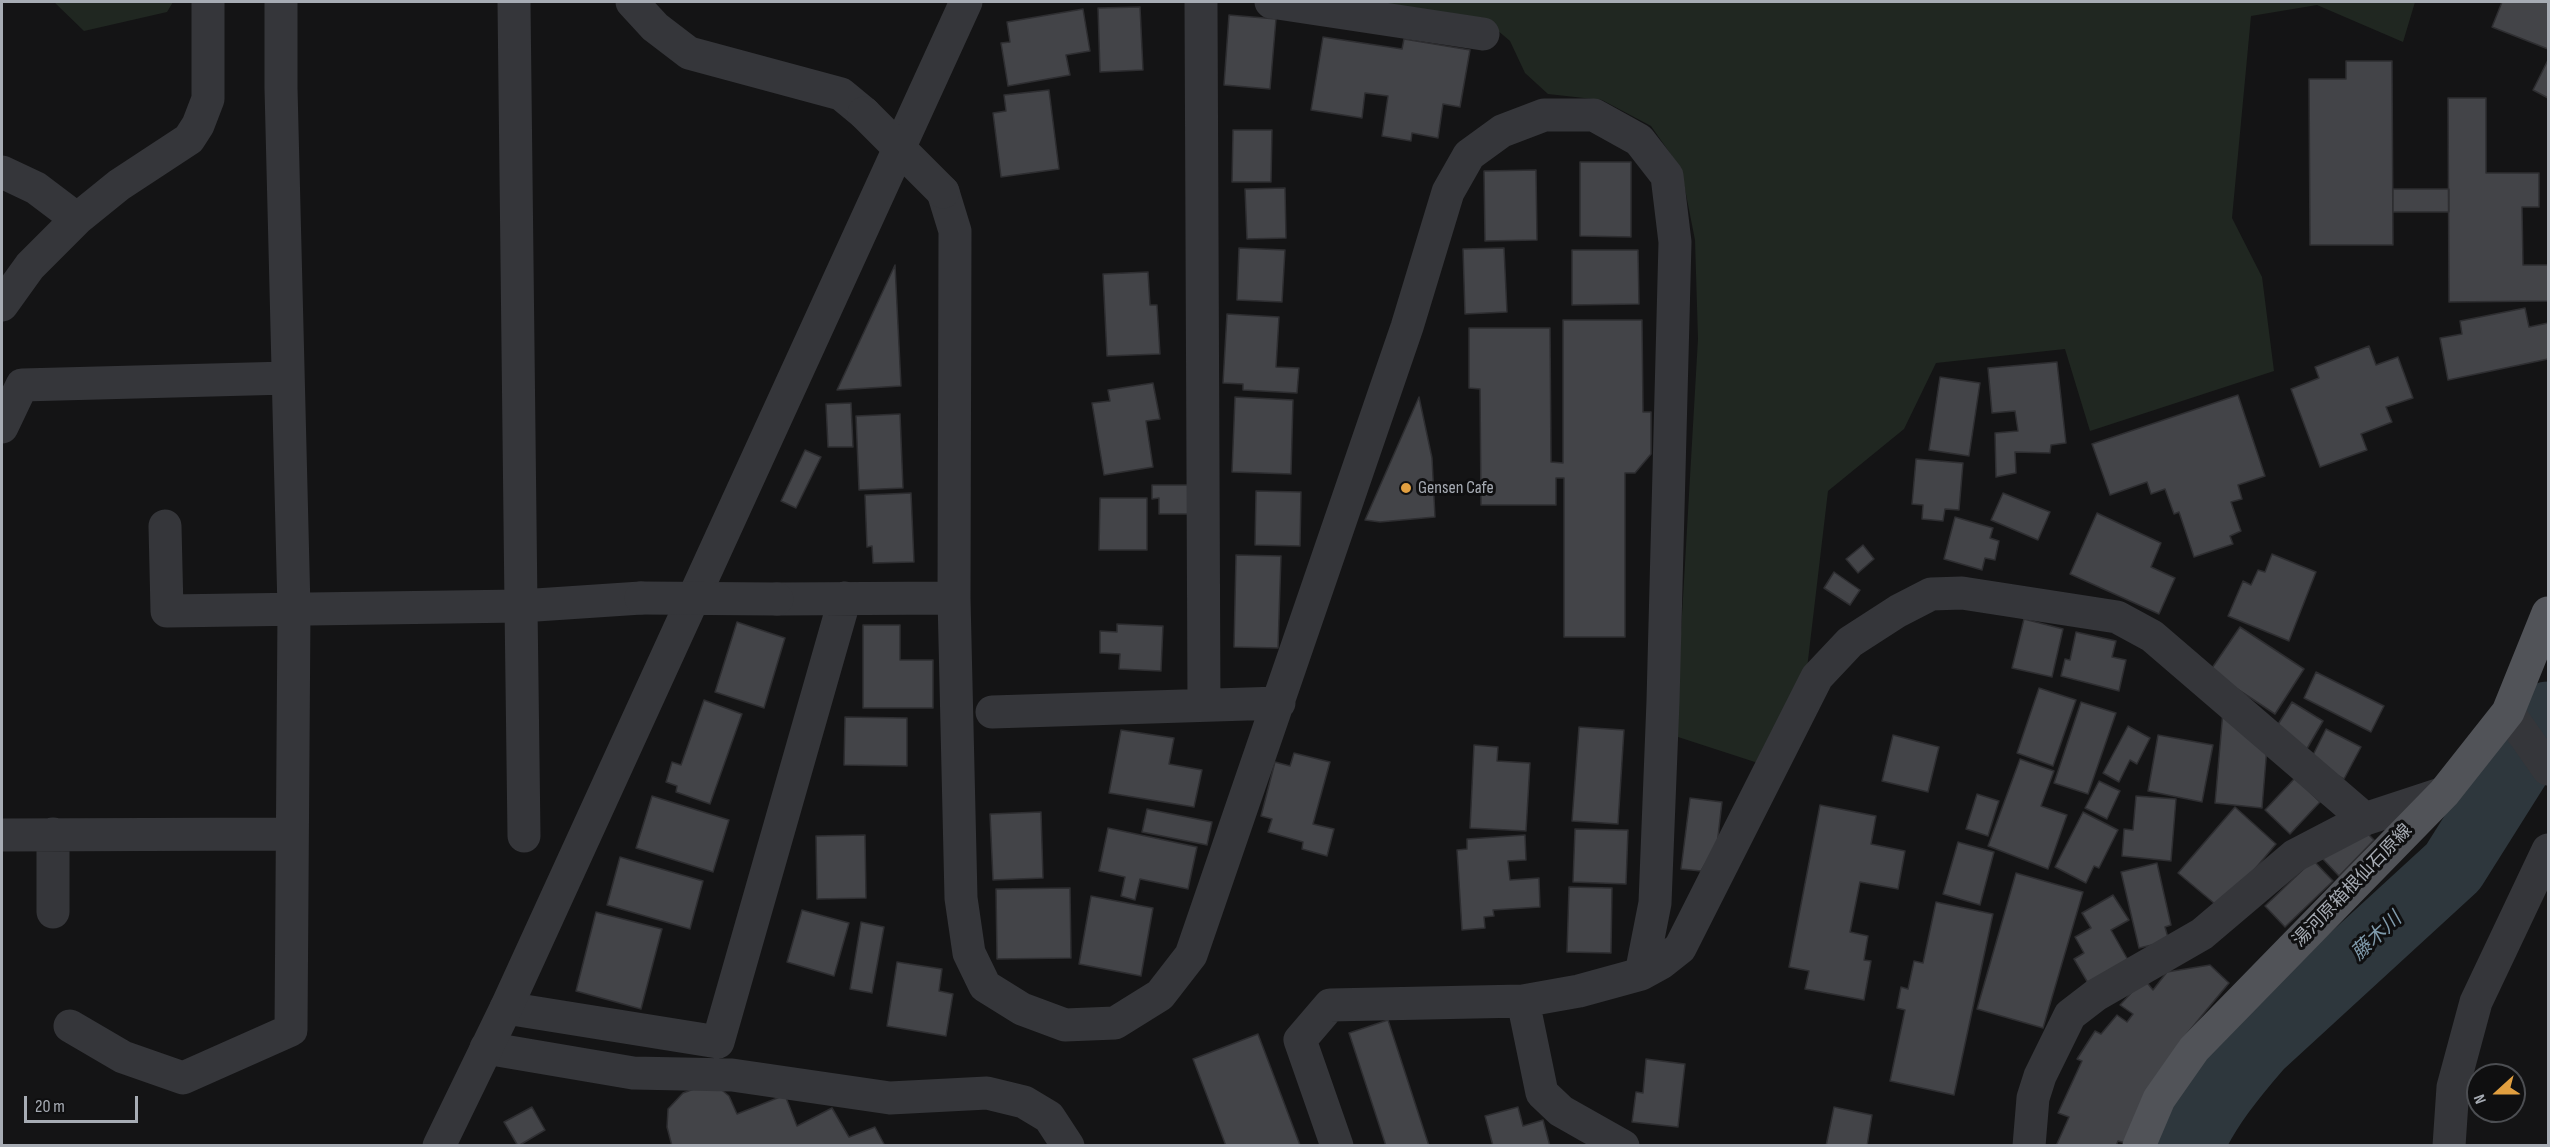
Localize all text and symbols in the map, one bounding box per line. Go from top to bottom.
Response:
place label: Gensen Cafe [1418,477,1494,499]
marker: Gensen Cafe [1399,481,1413,495]
street label: 湯河原箱根仙石原線 [2289,820,2417,952]
water label: 藤木川 [2347,908,2407,966]
north arrow [2466,1063,2526,1123]
scale bar [27,1084,141,1122]
text: N [2470,1092,2491,1106]
text: 20 m [35,1096,65,1117]

